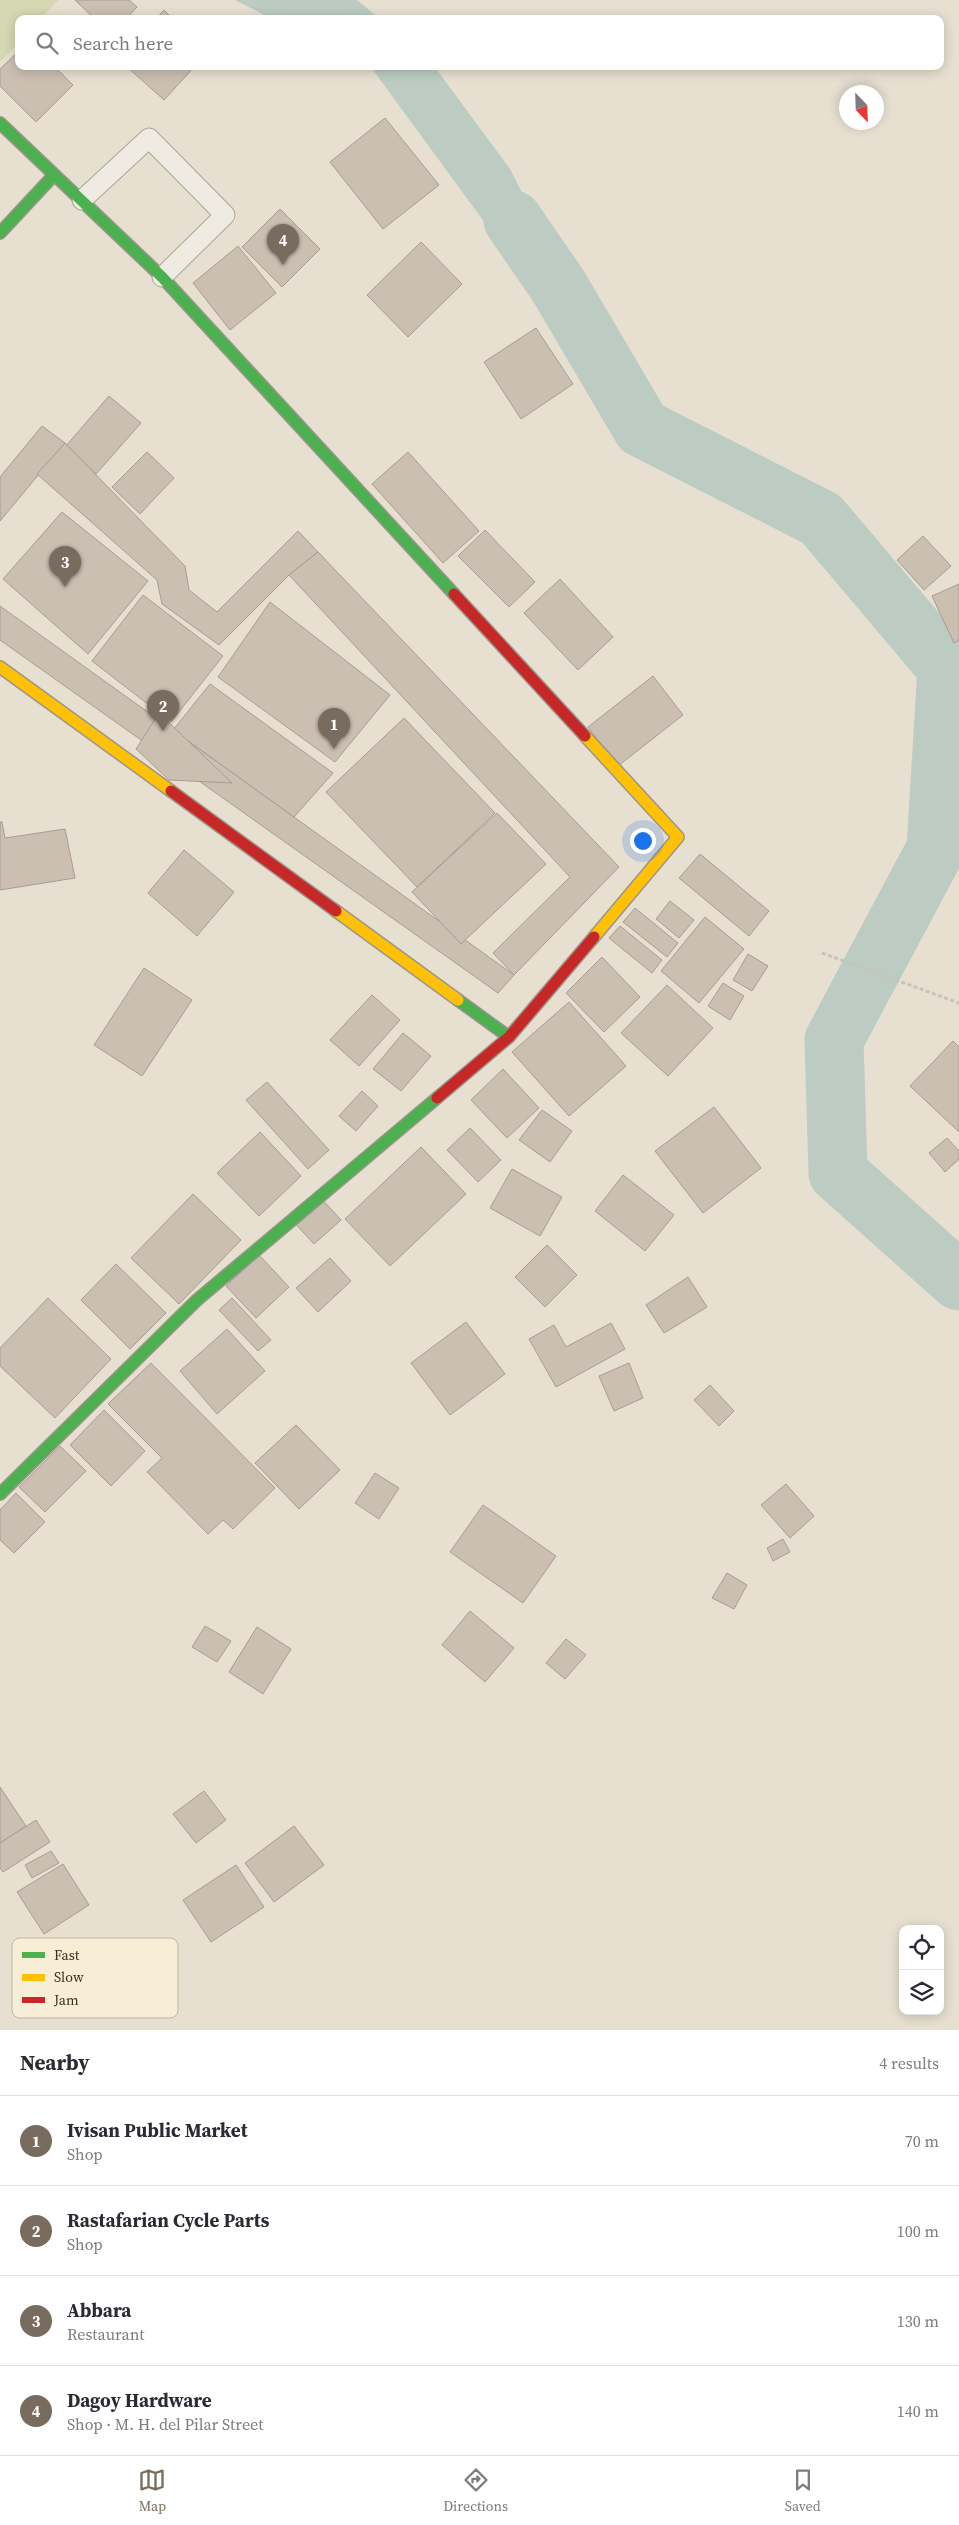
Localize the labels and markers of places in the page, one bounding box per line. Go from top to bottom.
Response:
pin: 4 [267,224,299,265]
pin: 3 [49,546,81,587]
pin: 2 [147,690,179,731]
pin: 1 [318,708,350,749]

